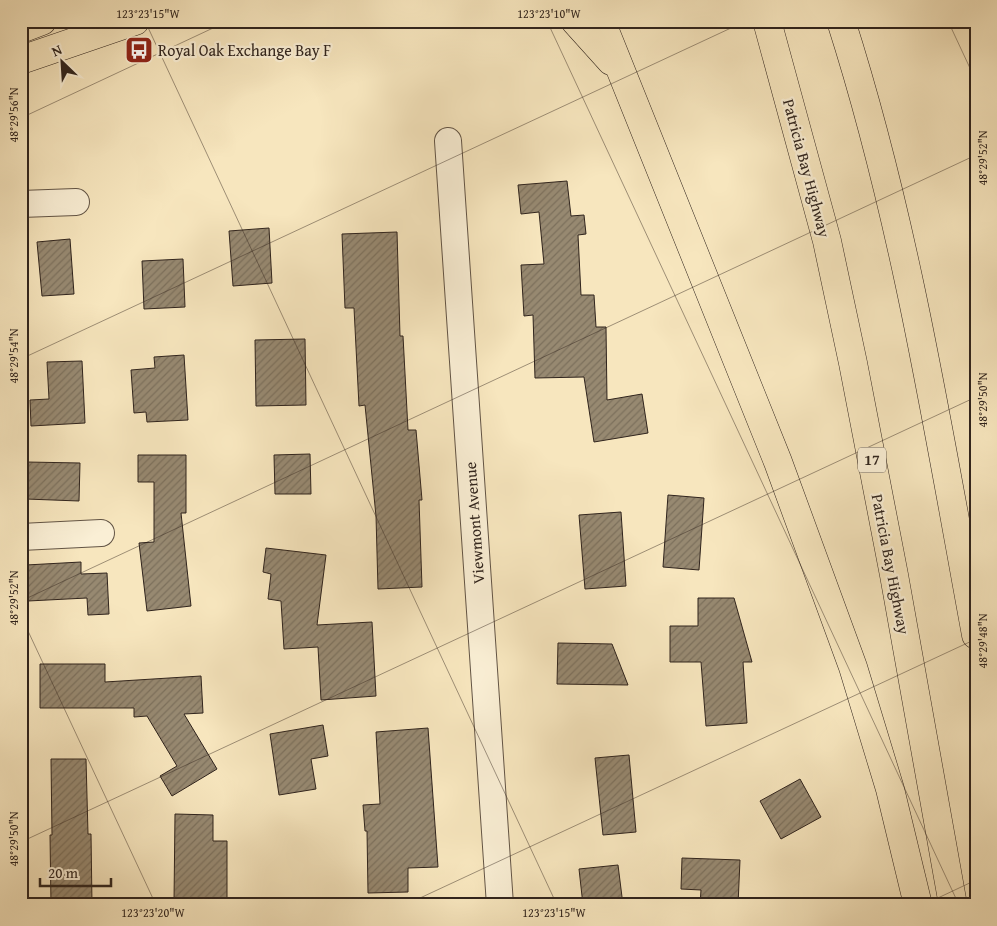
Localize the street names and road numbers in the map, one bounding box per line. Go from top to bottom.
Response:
street label: Patricia Bay Highway [777,96,837,240]
road number: 17 [858,448,886,472]
street label: Viewmont Avenue [458,461,490,585]
street label: Patricia Bay Highway [866,492,916,636]

